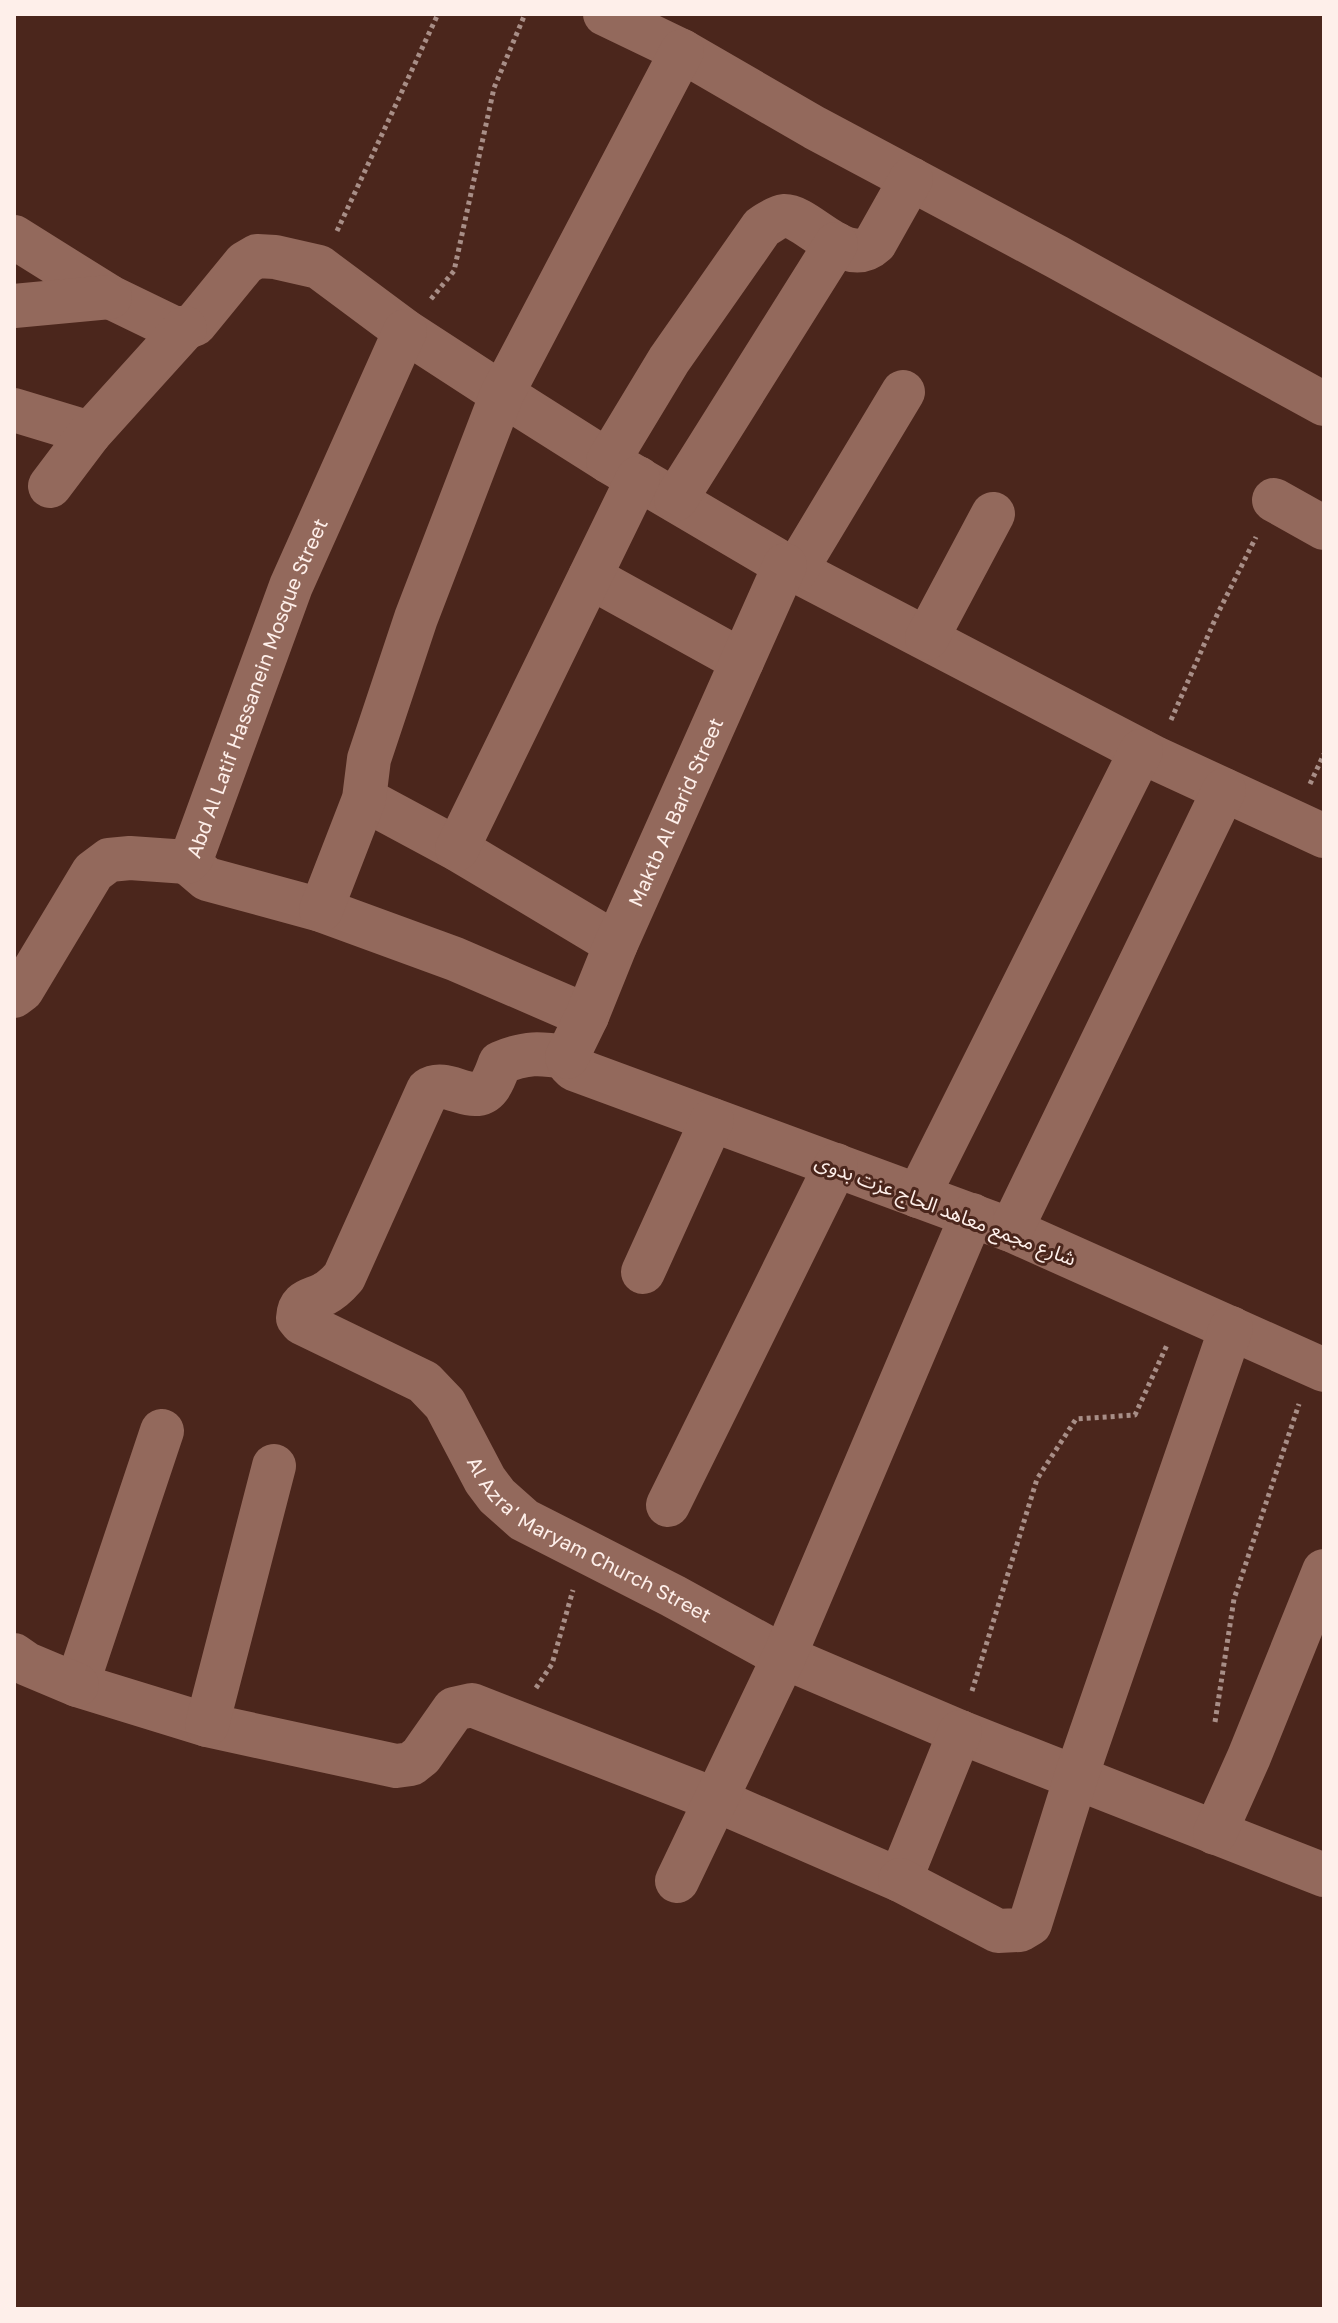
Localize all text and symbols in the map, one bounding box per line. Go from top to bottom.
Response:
street label: Abd Al Latif Hassanein Mosque Street [181,514,332,861]
street label: Maktb Al Barid Street [622,714,728,910]
street label: شارع مجمع معاهد الحاج عزت بدوى [811,1148,1080,1274]
street label: Al Azra' Maryam Church Street [463,1452,716,1627]

